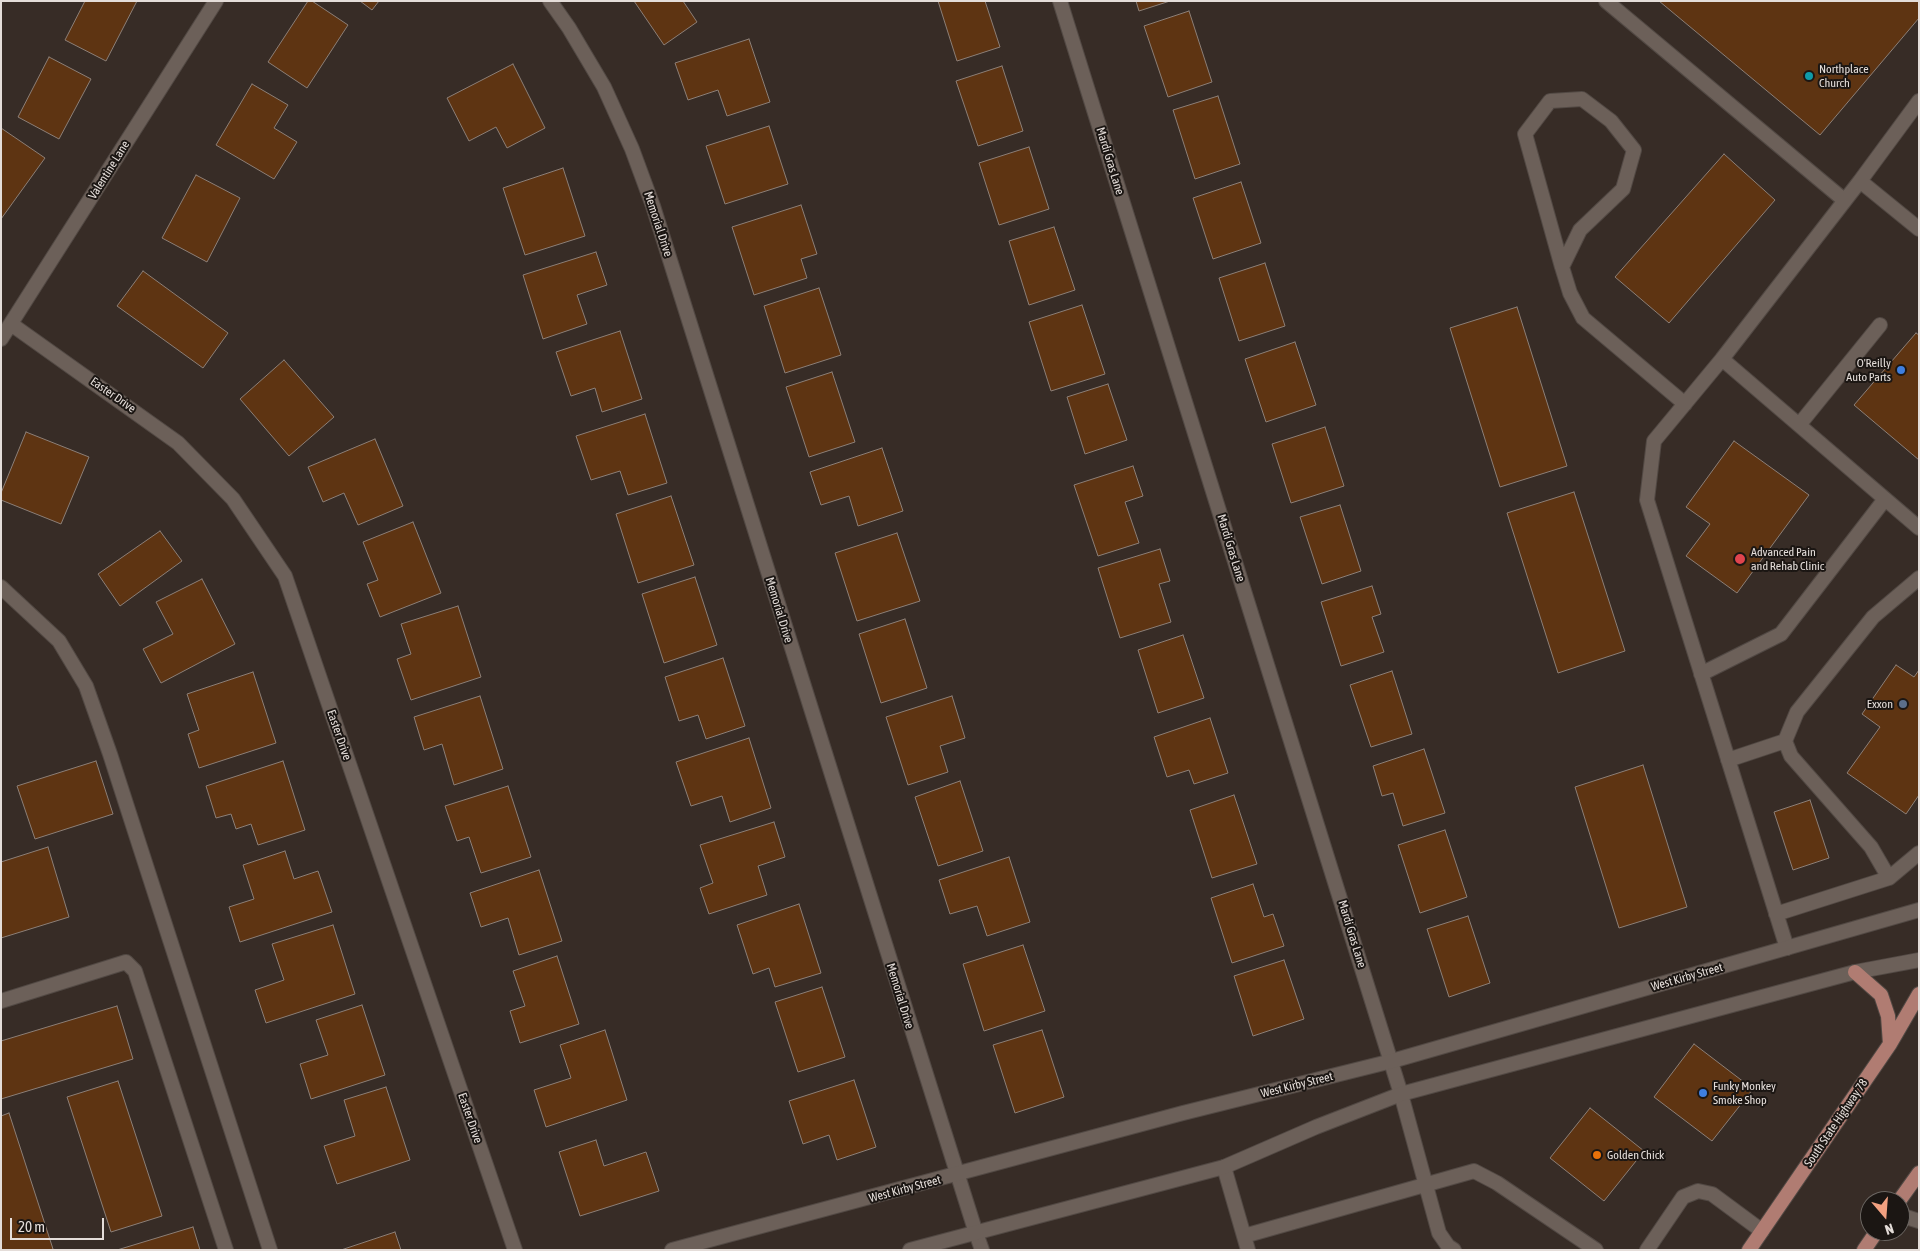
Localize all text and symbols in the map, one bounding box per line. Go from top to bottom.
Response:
place label: Northplace Church [1819,62,1869,90]
marker: Northplace Church [1803,70,1815,82]
street label: Mardi Gras Lane [1093,125,1127,197]
street label: Valentine Lane [85,138,133,202]
street label: Memorial Drive [641,190,675,258]
place label: O'Reilly Auto Parts [1846,356,1891,384]
marker: O'Reilly Auto Parts [1895,364,1907,376]
street label: Easter Drive [87,374,139,416]
street label: Mardi Gras Lane [1214,512,1248,584]
place label: Advanced Pain and Rehab Clinic [1751,545,1824,573]
marker: Advanced Pain and Rehab Clinic [1733,552,1747,566]
street label: Memorial Drive [762,575,796,645]
place label: Exxon [1867,697,1893,711]
marker: Exxon [1897,698,1909,710]
street label: Easter Drive [324,708,354,762]
street label: Mardi Gras Lane [1335,898,1369,970]
street label: West Kirby Street [1650,960,1724,994]
street label: Memorial Drive [883,961,917,1031]
street label: West Kirby Street [1259,1069,1335,1101]
street label: South State Highway 78 [1801,1076,1871,1170]
place label: Funky Monkey Smoke Shop [1713,1079,1776,1107]
marker: Funky Monkey Smoke Shop [1697,1087,1709,1099]
street label: Easter Drive [455,1091,485,1145]
place label: Golden Chick [1607,1148,1664,1162]
marker: Golden Chick [1591,1149,1603,1161]
street label: West Kirby Street [867,1172,943,1206]
north arrow [1860,1191,1910,1241]
scale bar [12,1208,106,1240]
text: 20 m [18,1218,45,1235]
text: N [1883,1220,1896,1238]

